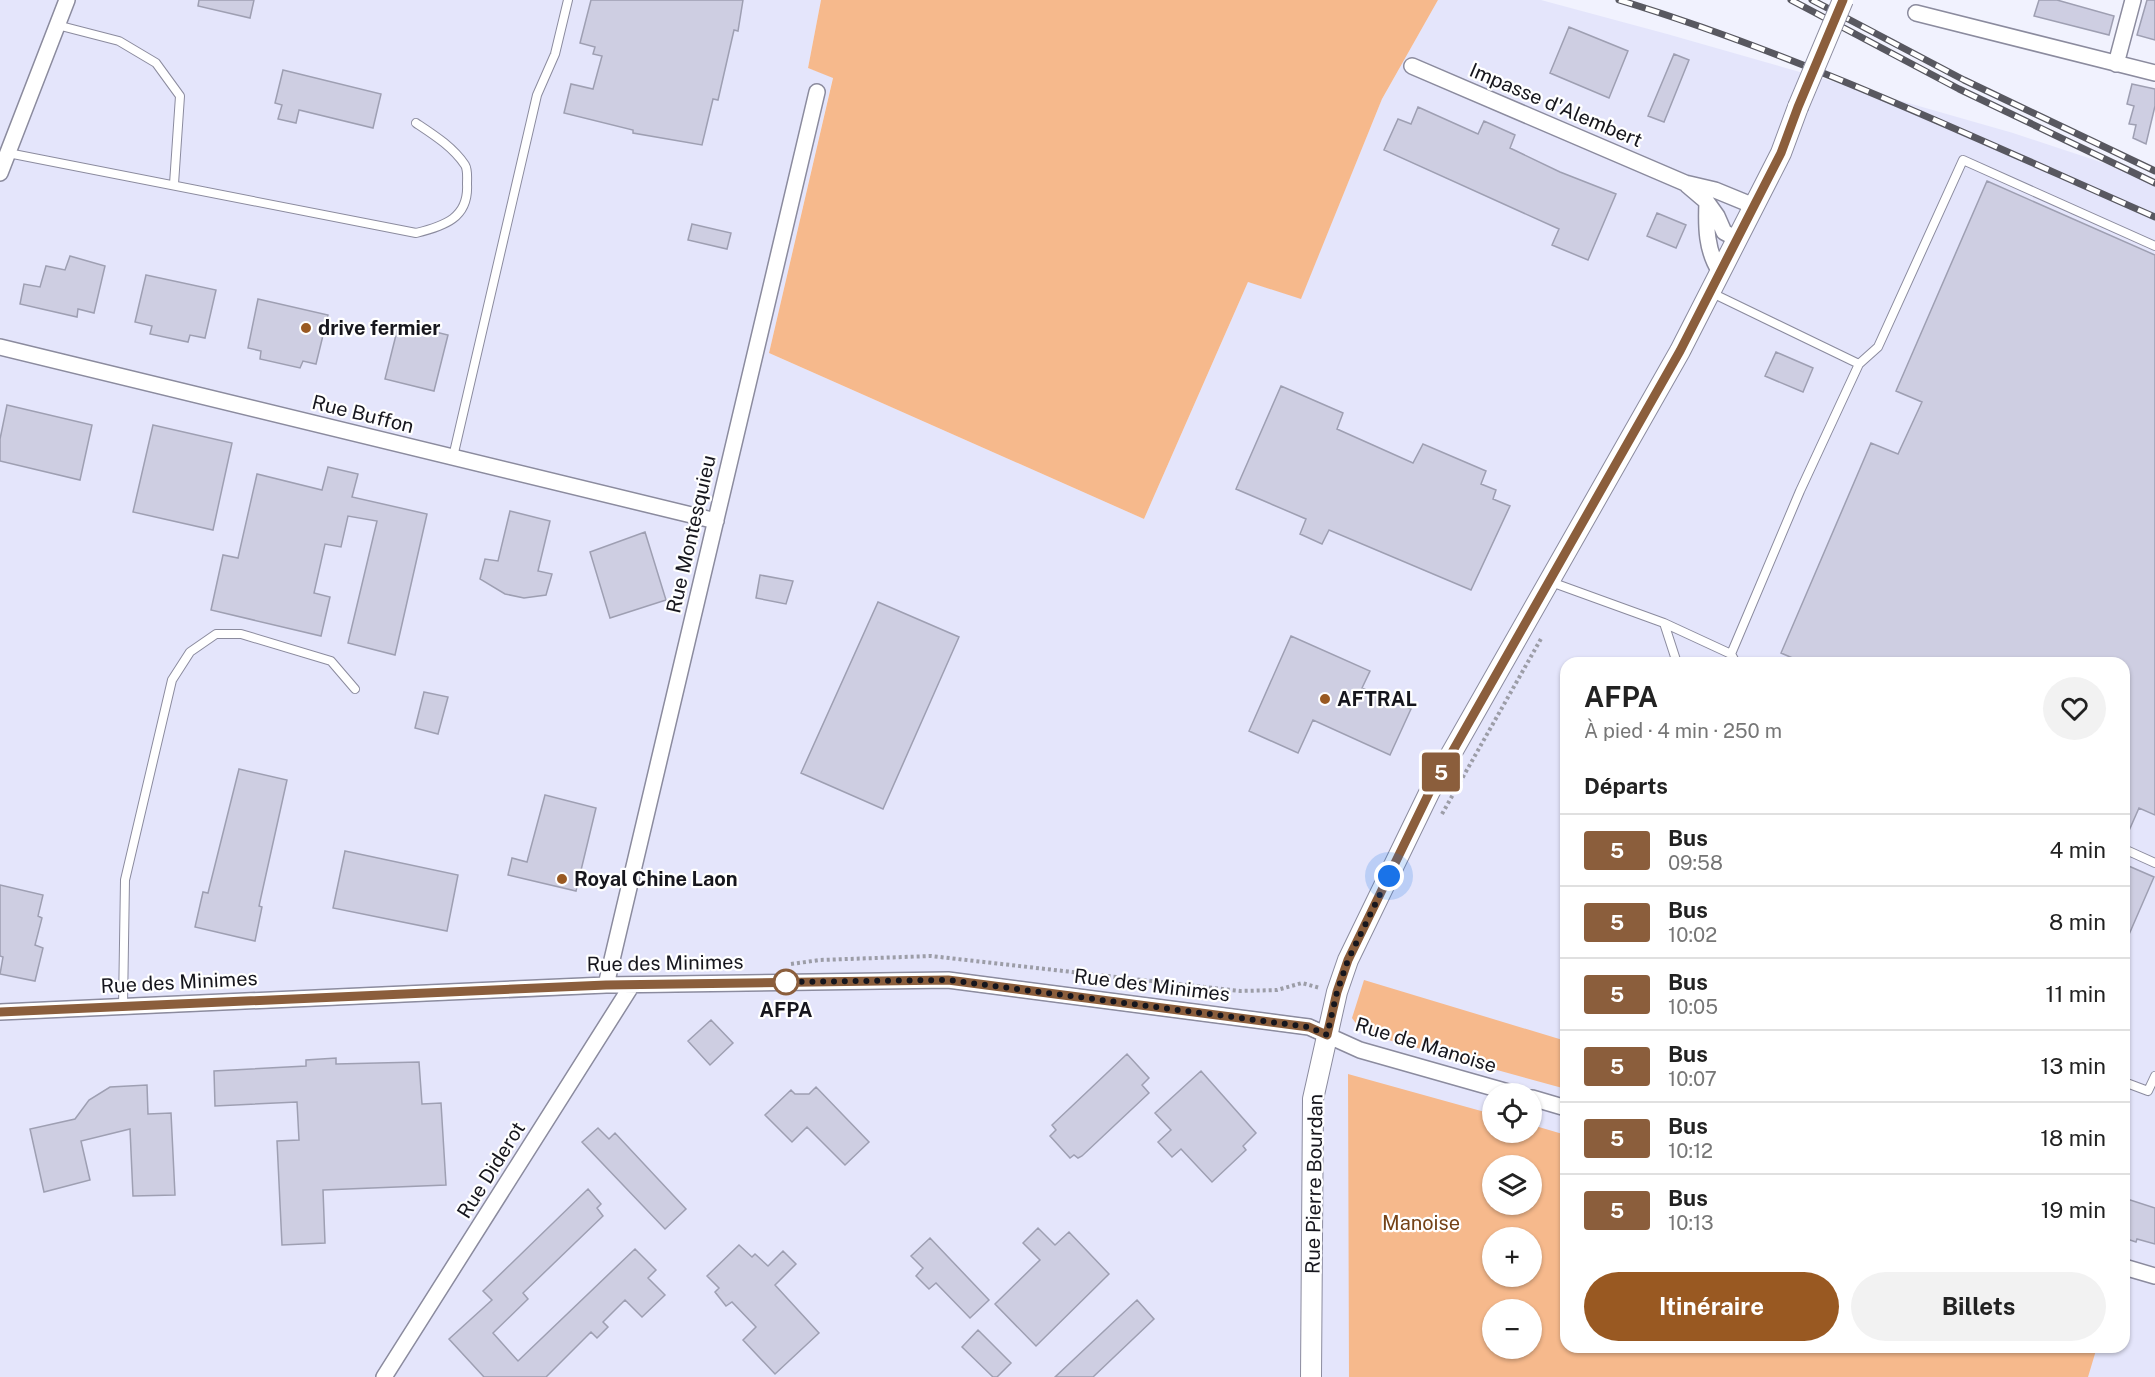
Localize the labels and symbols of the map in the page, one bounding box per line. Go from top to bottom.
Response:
street label: Impasse d'Alembert [1466,58,1646,152]
place label: drive fermier [318,316,441,340]
marker: drive fermier [299,321,313,335]
street label: Rue Buffon [310,390,416,438]
street label: Rue Montesquieu [661,453,721,615]
place label: AFTRAL [1337,687,1417,711]
marker: AFTRAL [1318,692,1332,706]
line badge: 5 [1422,752,1460,792]
your location [1374,861,1404,891]
place label: Royal Chine Laon [574,867,738,891]
marker: Royal Chine Laon [555,872,569,886]
street label: Rue des Minimes [586,950,744,976]
street label: Rue des Minimes [1073,964,1231,1006]
street label: Rue des Minimes [100,966,258,998]
marker: AFPA [773,969,799,995]
place label: AFPA [759,998,813,1022]
street label: Rue de Manoise [1352,1012,1500,1078]
street label: Rue Pierre Bourdan [1300,1094,1328,1274]
street label: Rue Diderot [452,1117,530,1223]
park label: Manoise [1382,1211,1460,1235]

